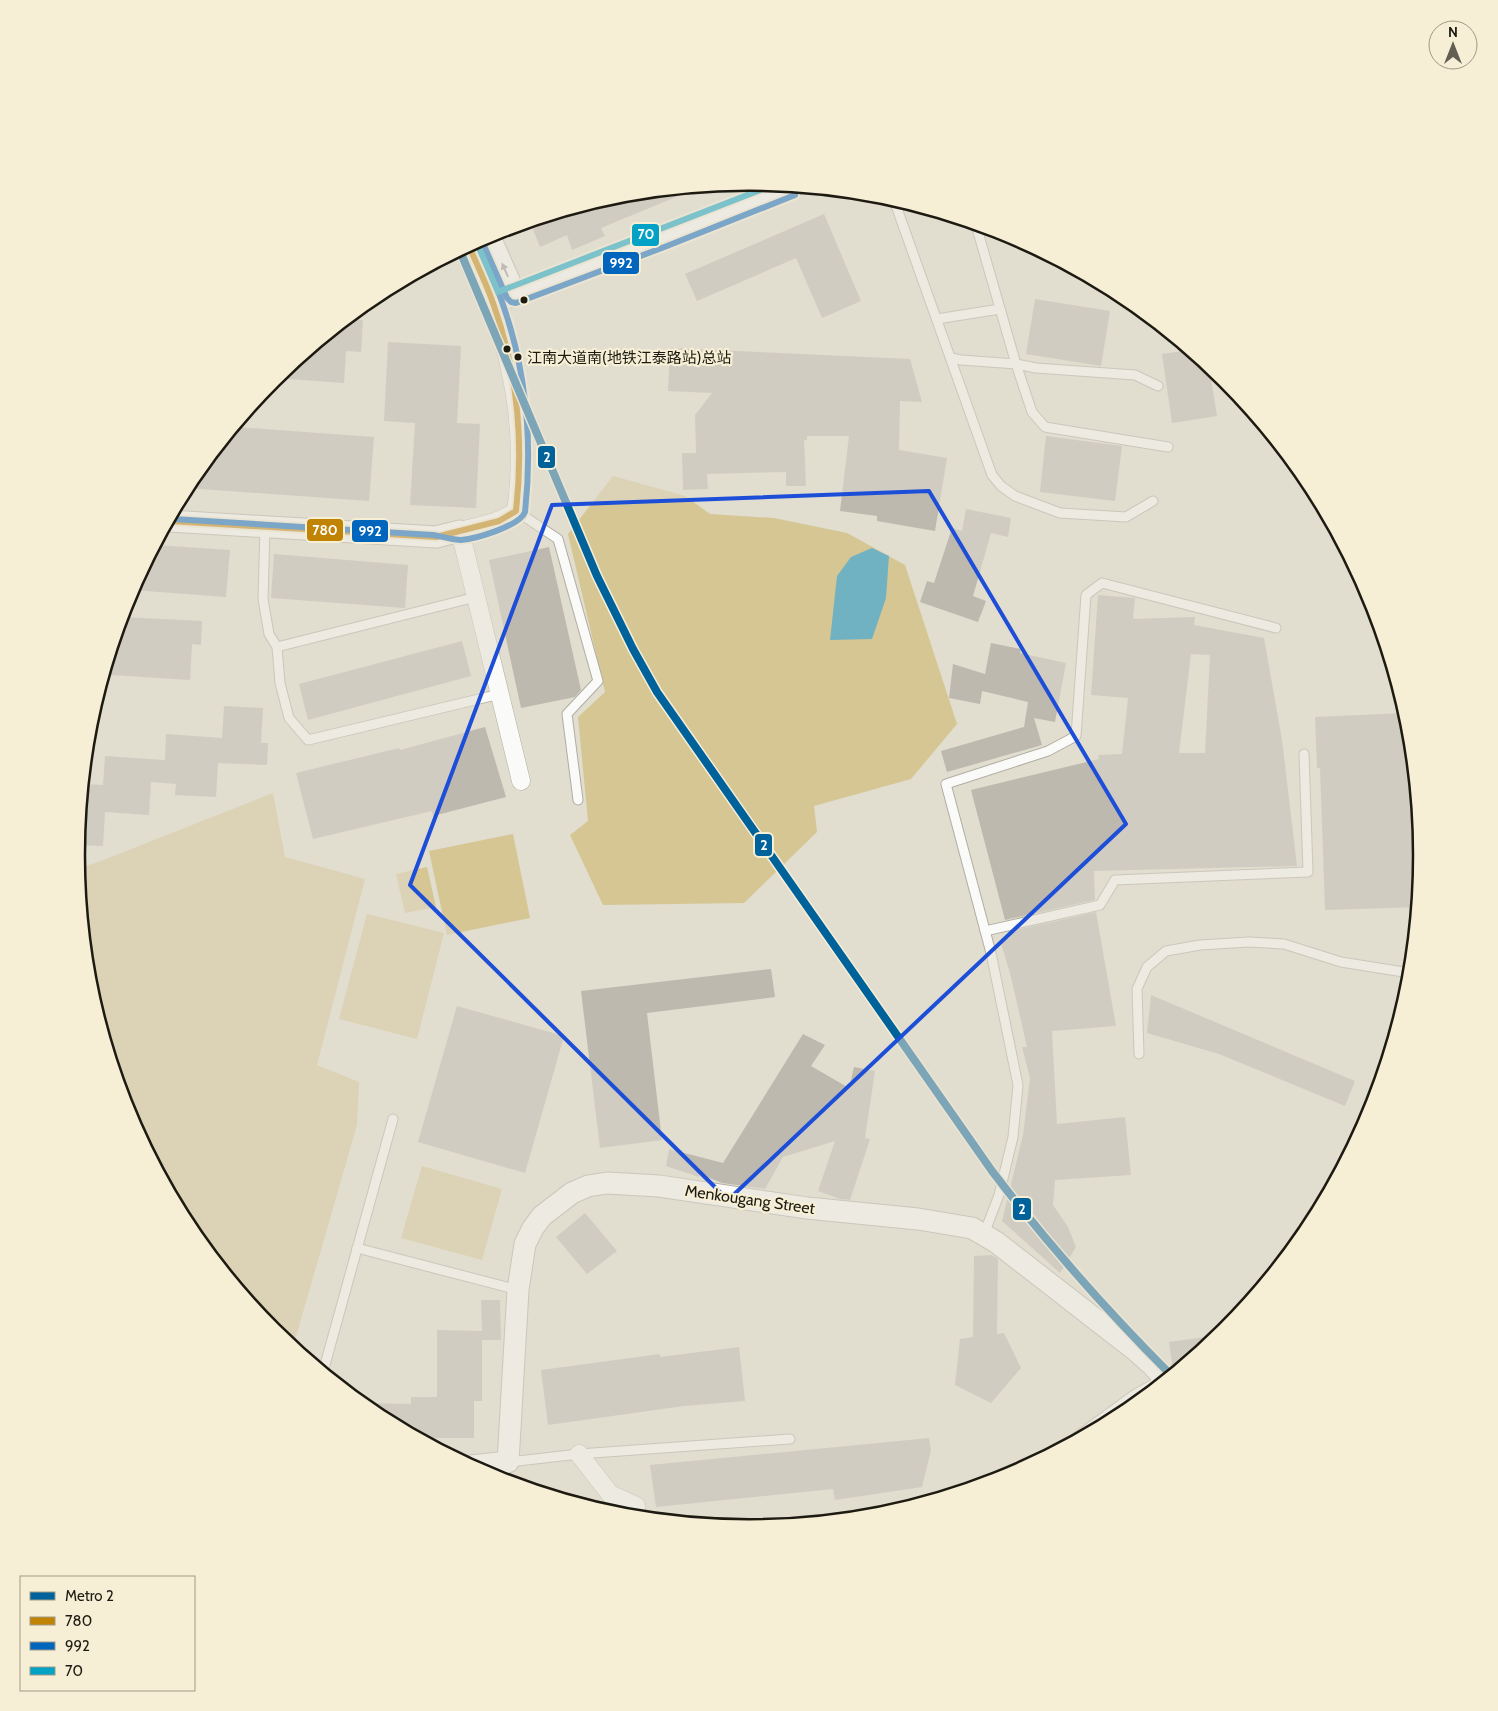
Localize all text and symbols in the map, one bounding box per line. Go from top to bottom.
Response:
north arrow [1428,20,1478,70]
text: N [1448,23,1458,41]
line badge: 70 [631,223,660,247]
text: 70 [638,225,655,243]
line badge: 992 [602,251,640,275]
text: 992 [609,254,633,272]
one-way arrow [500,263,508,277]
unlabelled marker [519,295,529,305]
unlabelled marker [502,344,512,354]
place label: 江南大道南(地铁江泰路站)总站 [527,349,731,367]
marker: 江南大道南(地铁江泰路站)总站 [513,352,523,362]
line badge: 2 [537,445,556,469]
text: 2 [543,448,551,466]
line badge: 780 [306,518,344,542]
line badge: 992 [351,519,389,543]
text: 780 [312,521,338,539]
text: 992 [358,522,382,540]
line badge: 2 [754,833,773,857]
text: 2 [760,836,768,854]
street label: Menkougang Street [684,1181,817,1218]
line badge: 2 [1012,1197,1032,1221]
text: 2 [1018,1200,1026,1218]
legend [20,1576,195,1691]
text: Metro 2 [65,1587,114,1605]
text: 780 [65,1612,92,1630]
text: 992 [65,1637,90,1655]
text: 70 [65,1662,83,1680]

